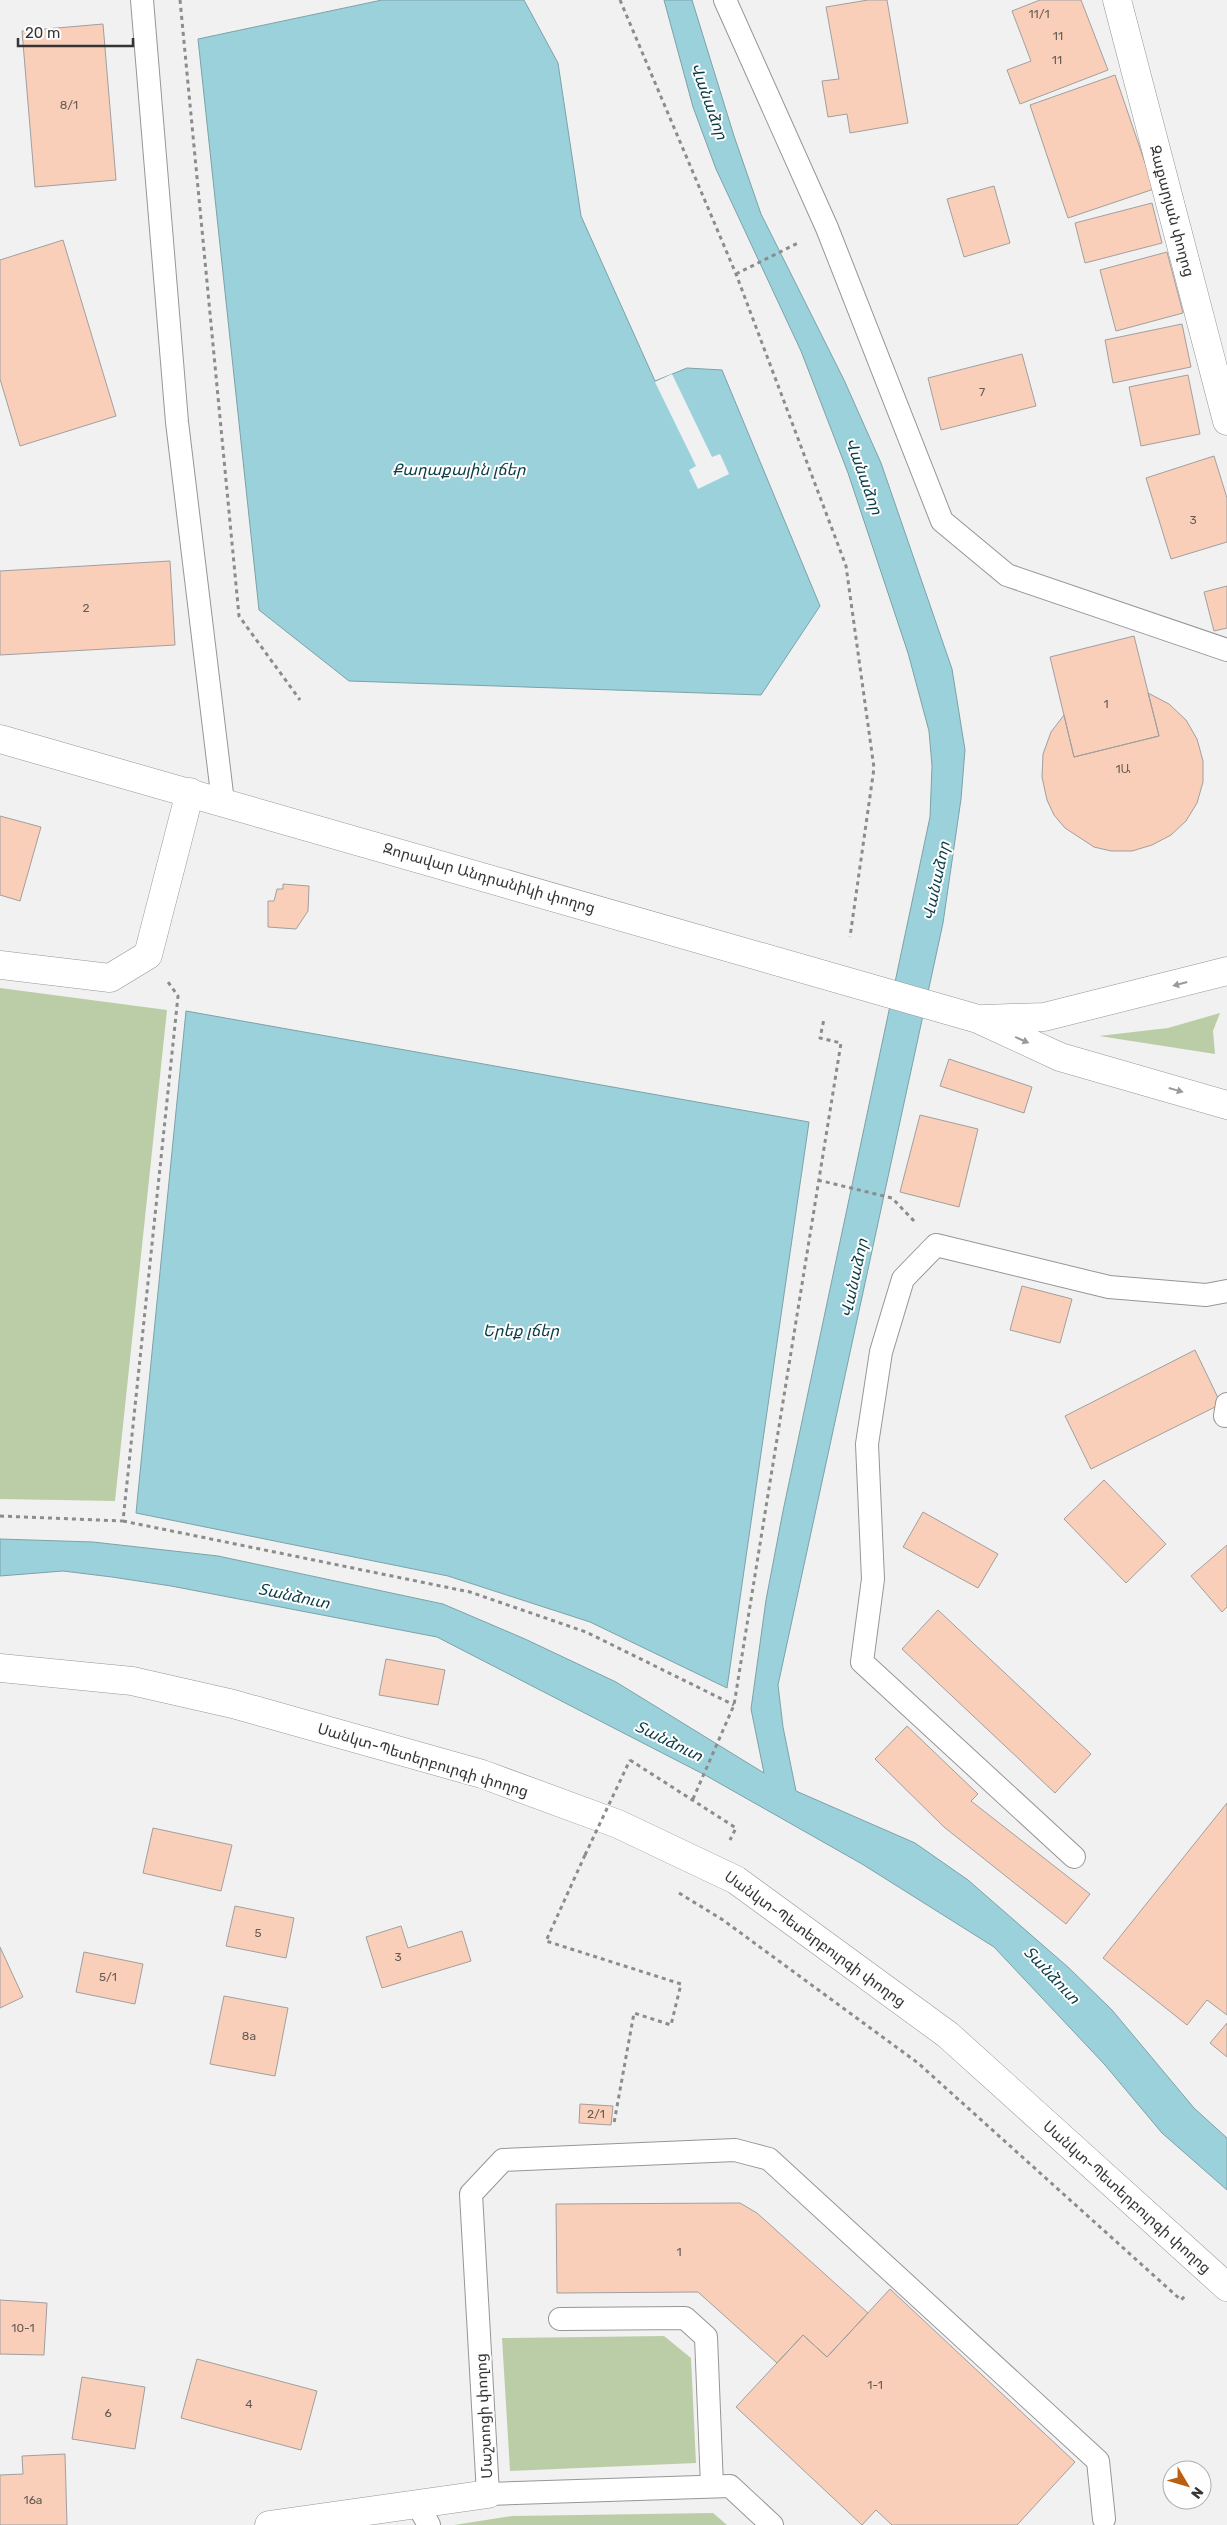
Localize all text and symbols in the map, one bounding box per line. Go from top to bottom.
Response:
house number: 11/1 [1028,7,1050,21]
scale bar [18,15,132,47]
text: 20 m [25,24,60,42]
house number: 11 [1053,29,1063,43]
house number: 11 [1052,53,1062,67]
water label: Վանաձոր [686,60,732,142]
house number: 8/1 [60,98,78,112]
street label: Զաքարյան փողոց [1146,143,1198,279]
house number: 7 [979,385,985,399]
water label: Վանաձոր [841,435,887,517]
water label: Քաղաքային լճեր [392,460,526,479]
house number: 3 [1189,513,1197,527]
house number: 2 [82,601,90,615]
house number: 1 [1103,697,1109,711]
house number: 1Ա [1115,762,1131,776]
street label: Զորավար Անդրանիկի փողոց [381,839,597,917]
water label: Վանաձոր [918,839,954,922]
one-way arrow [1172,980,1188,988]
one-way arrow [1015,1036,1029,1044]
one-way arrow [1169,1087,1184,1095]
water label: Վանաձոր [836,1236,872,1319]
water label: Երեք լճեր [483,1321,560,1340]
water label: Տանձուտ [257,1579,332,1613]
water label: Տանձուտ [632,1717,707,1766]
street label: Սանկտ-Պետերբուրգի փողոց [315,1719,531,1801]
street label: Սանկտ-Պետերբուրգի փողոց [721,1867,909,2011]
house number: 5 [254,1926,262,1940]
water label: Տանձուտ [1020,1942,1085,2008]
house number: 3 [394,1950,402,1964]
house number: 5/1 [99,1970,117,1984]
house number: 8a [242,2029,256,2043]
house number: 2/1 [587,2107,605,2121]
street label: Սանկտ-Պետերբուրգի փողոց [1039,2117,1215,2277]
house number: 1 [676,2245,682,2259]
house number: 10-1 [11,2321,35,2335]
street label: Մաշտոցի փողոց [472,2353,496,2479]
house number: 1-1 [867,2378,883,2392]
house number: 4 [245,2397,253,2411]
house number: 6 [104,2406,112,2420]
north arrow [1162,2460,1212,2510]
text: N [1187,2483,1207,2502]
house number: 16a [24,2493,43,2507]

